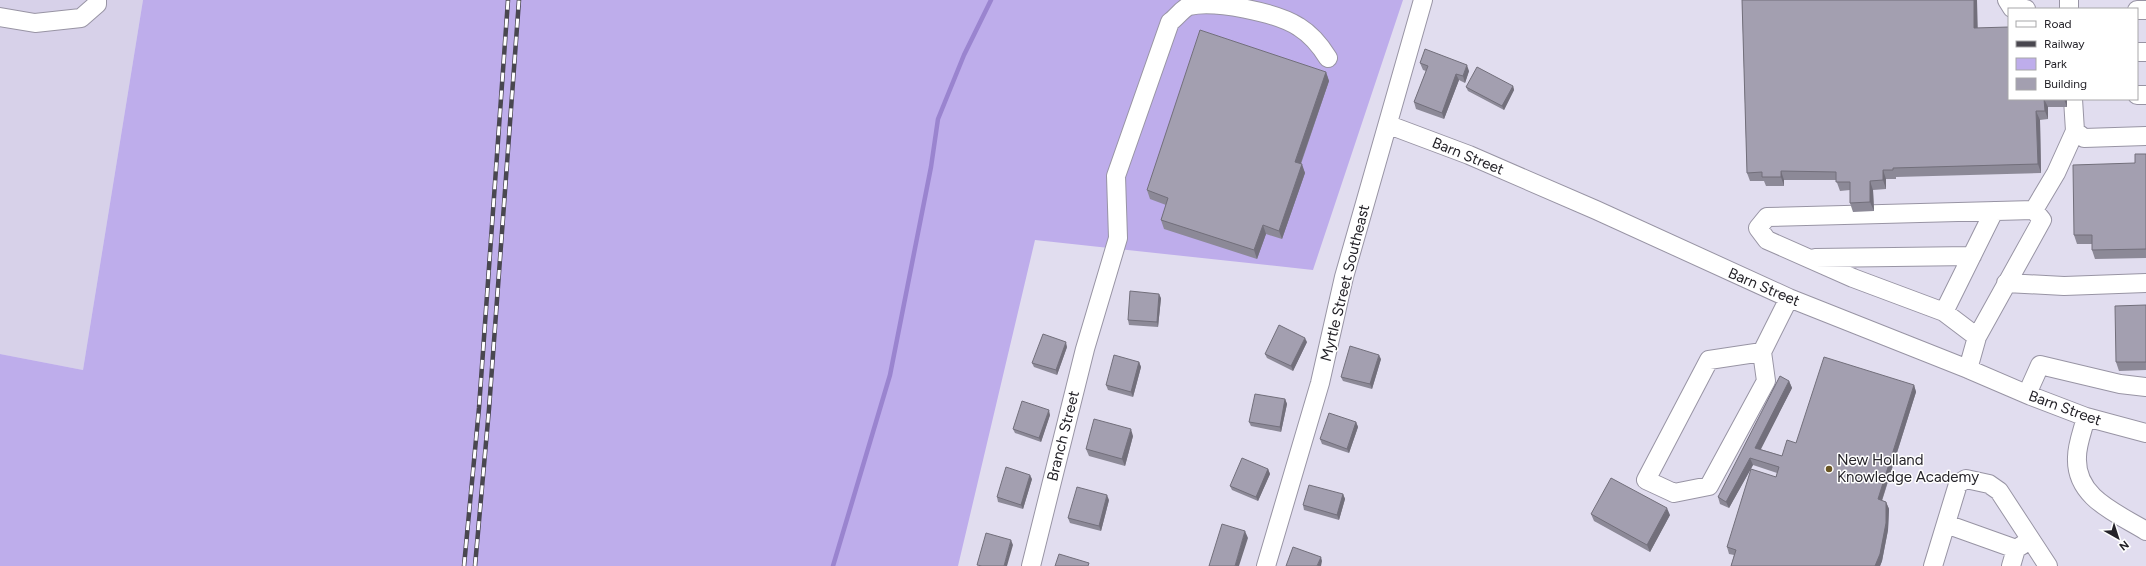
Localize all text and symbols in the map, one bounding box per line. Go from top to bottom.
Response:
legend [2008,8,2138,100]
text: Road [2044,17,2072,31]
text: Railway [2044,37,2085,51]
text: Park [2044,57,2067,71]
text: Building [2044,77,2087,91]
street label: Barn Street [1429,133,1507,179]
street label: Myrtle Street Southeast [1317,202,1373,363]
street label: Barn Street [1726,264,1803,310]
street label: Barn Street [2026,387,2104,430]
street label: Branch Street [1043,389,1083,483]
place label: New Holland Knowledge Academy [1837,451,1979,486]
marker: New Holland Knowledge Academy [1824,464,1834,474]
north arrow [2098,518,2138,558]
text: N [2117,538,2131,553]

